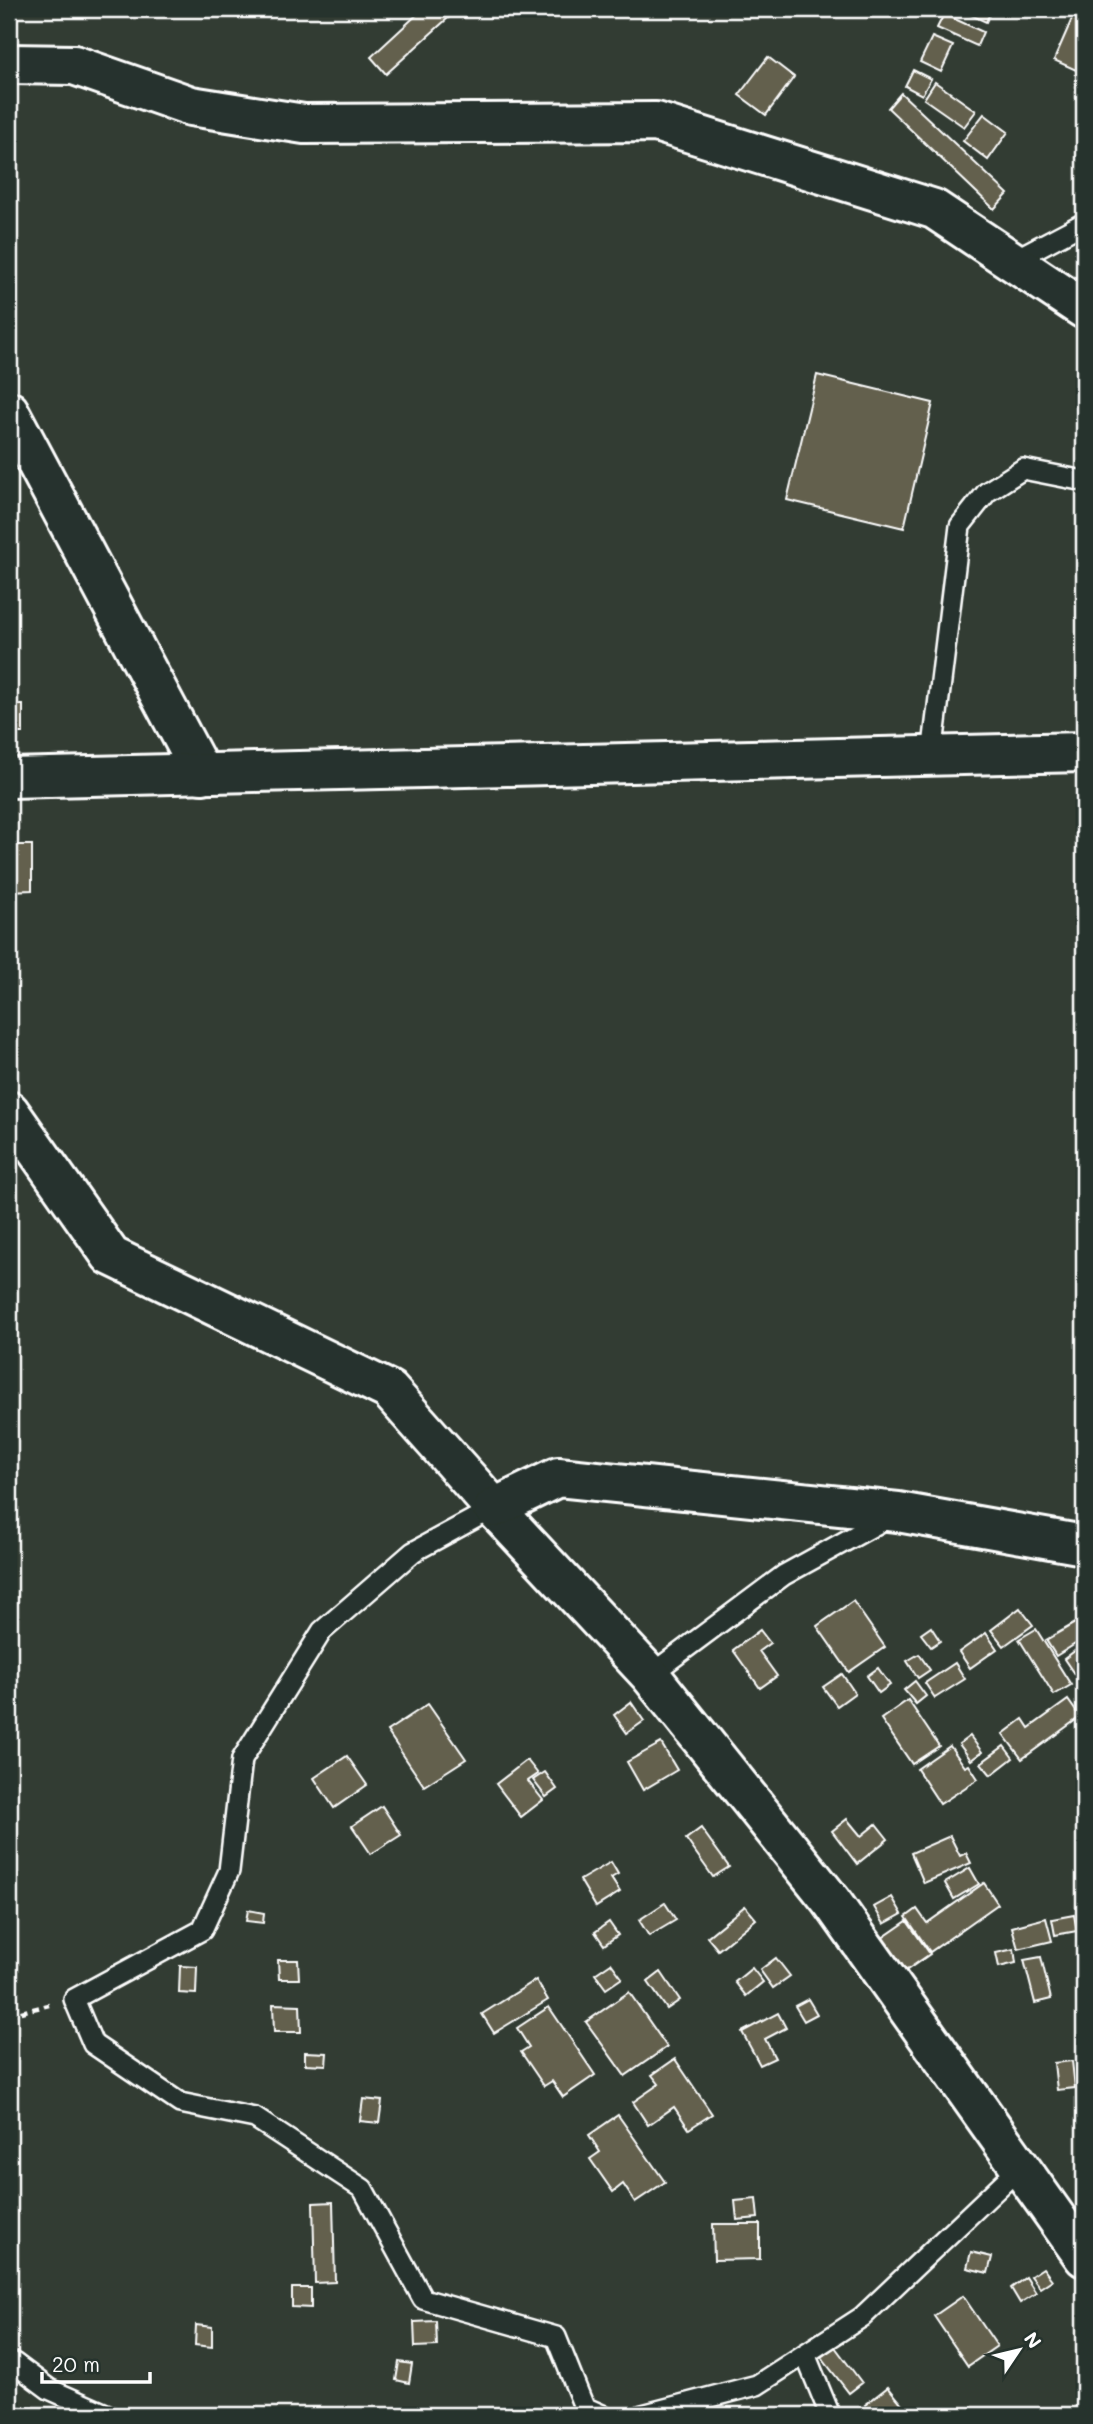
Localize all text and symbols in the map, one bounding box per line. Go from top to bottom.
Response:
north arrow [984,2316,1054,2386]
text: N [1019,2327,1048,2353]
scale bar [42,2340,150,2384]
text: 20 m [52,2350,100,2377]

